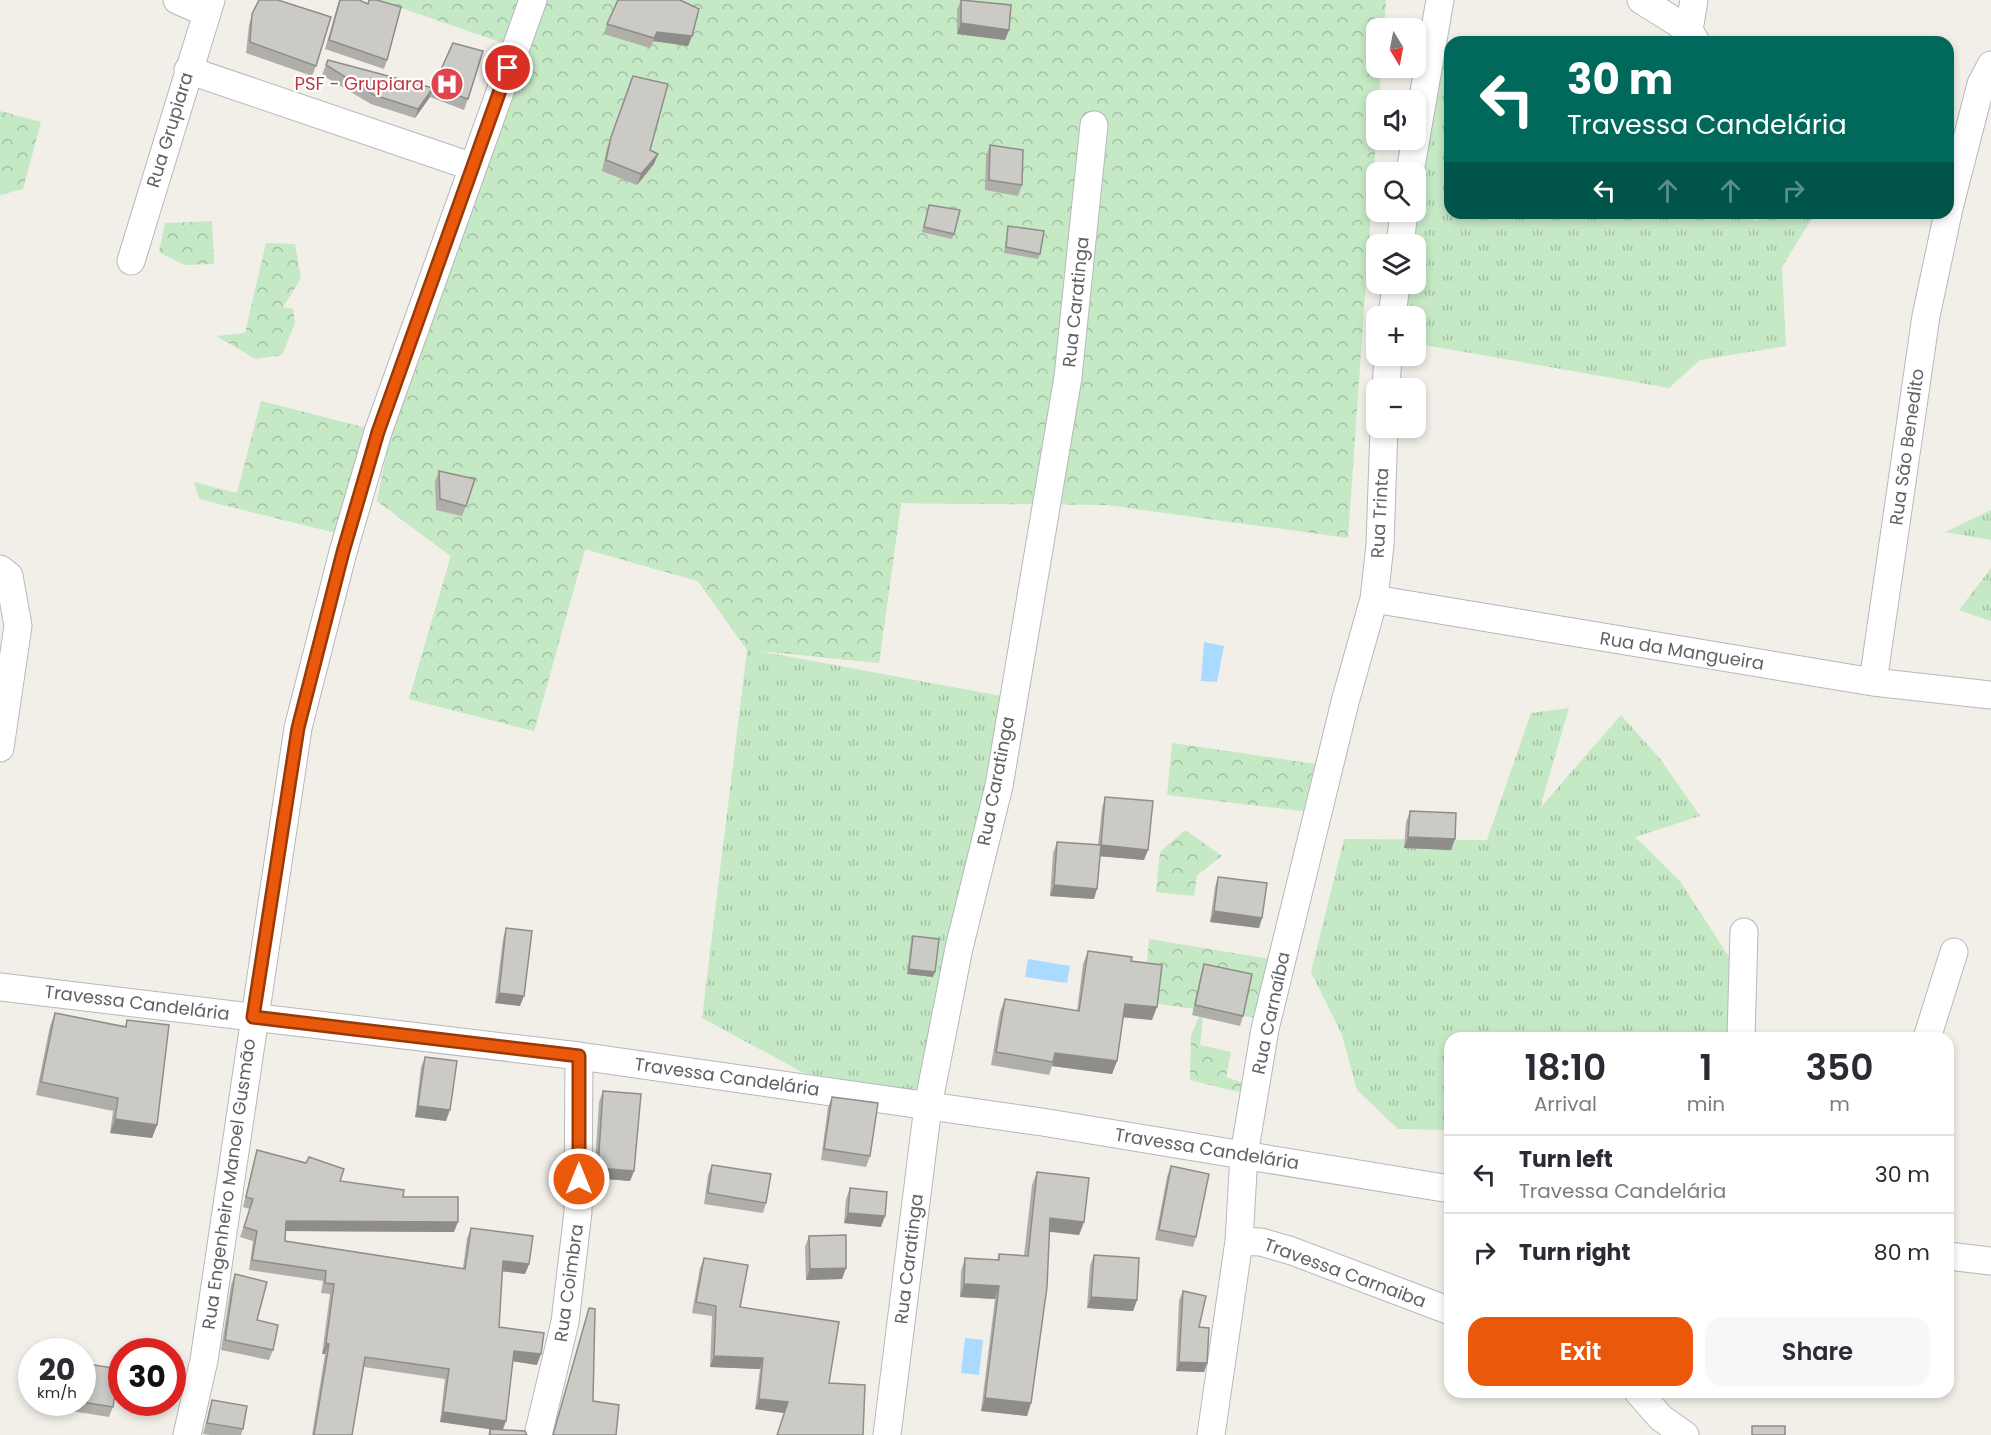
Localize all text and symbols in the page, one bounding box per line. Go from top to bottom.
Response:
north arrow [1366,18,1426,78]
map controls [1366,18,1426,438]
pin [482,42,533,93]
text: 30 m [1567,50,1673,109]
icon: arrive [491,51,524,84]
icon: left [1468,60,1546,138]
hospital icon: PSF - Grupiara [429,66,465,102]
street label: Rua Grupiara [140,69,199,191]
place label: PSF - Grupiara [295,71,424,96]
button: sound [1366,90,1426,150]
text: Travessa Candelária [1567,106,1847,143]
button: search [1366,162,1426,222]
icon: left [1588,174,1621,207]
icon: ahead [1651,174,1684,207]
icon: ahead [1714,174,1747,207]
icon: right [1777,174,1810,207]
button: layers [1366,234,1426,294]
street label: Rua Caratinga [1056,235,1095,369]
button: + [1366,306,1426,366]
street label: Rua São Benedito [1883,367,1930,527]
button: − [1366,378,1426,438]
street label: Rua Trinta [1365,467,1394,559]
street label: Rua da Mangueira [1598,625,1766,676]
street label: Rua Caratinga [971,714,1020,848]
street label: Rua Carnaíba [1245,949,1296,1076]
street label: Travessa Candelária [43,979,231,1026]
street label: Rua Engenheiro Manoel Gusmão [196,1037,261,1331]
text: 18:10 [1524,1042,1606,1093]
text: 1 [1699,1042,1712,1093]
text: 350 [1806,1042,1874,1093]
street label: Travessa Candelária [633,1051,821,1102]
text: Arrival [1534,1090,1597,1118]
text: min [1687,1090,1725,1118]
text: m [1829,1090,1850,1118]
street label: Travessa Candelária [1113,1122,1301,1175]
text: Turn left [1519,1144,1613,1175]
position arrow [547,1147,611,1211]
icon: left [1468,1158,1501,1191]
text: 30 m [1875,1159,1930,1190]
text: Travessa Candelária [1519,1177,1726,1205]
street label: Rua Caratinga [888,1192,929,1326]
street label: Rua Coimbra [548,1222,589,1344]
street label: Travessa Carnaiba [1261,1232,1430,1313]
icon: right [1468,1236,1501,1269]
text: Turn right [1519,1237,1630,1268]
text: 80 m [1874,1237,1930,1268]
button: Exit [1468,1317,1693,1386]
button: Share [1705,1317,1930,1386]
speed limit sign: 30 [108,1338,186,1416]
text: 20 [39,1348,75,1391]
text: km/h [37,1382,77,1403]

